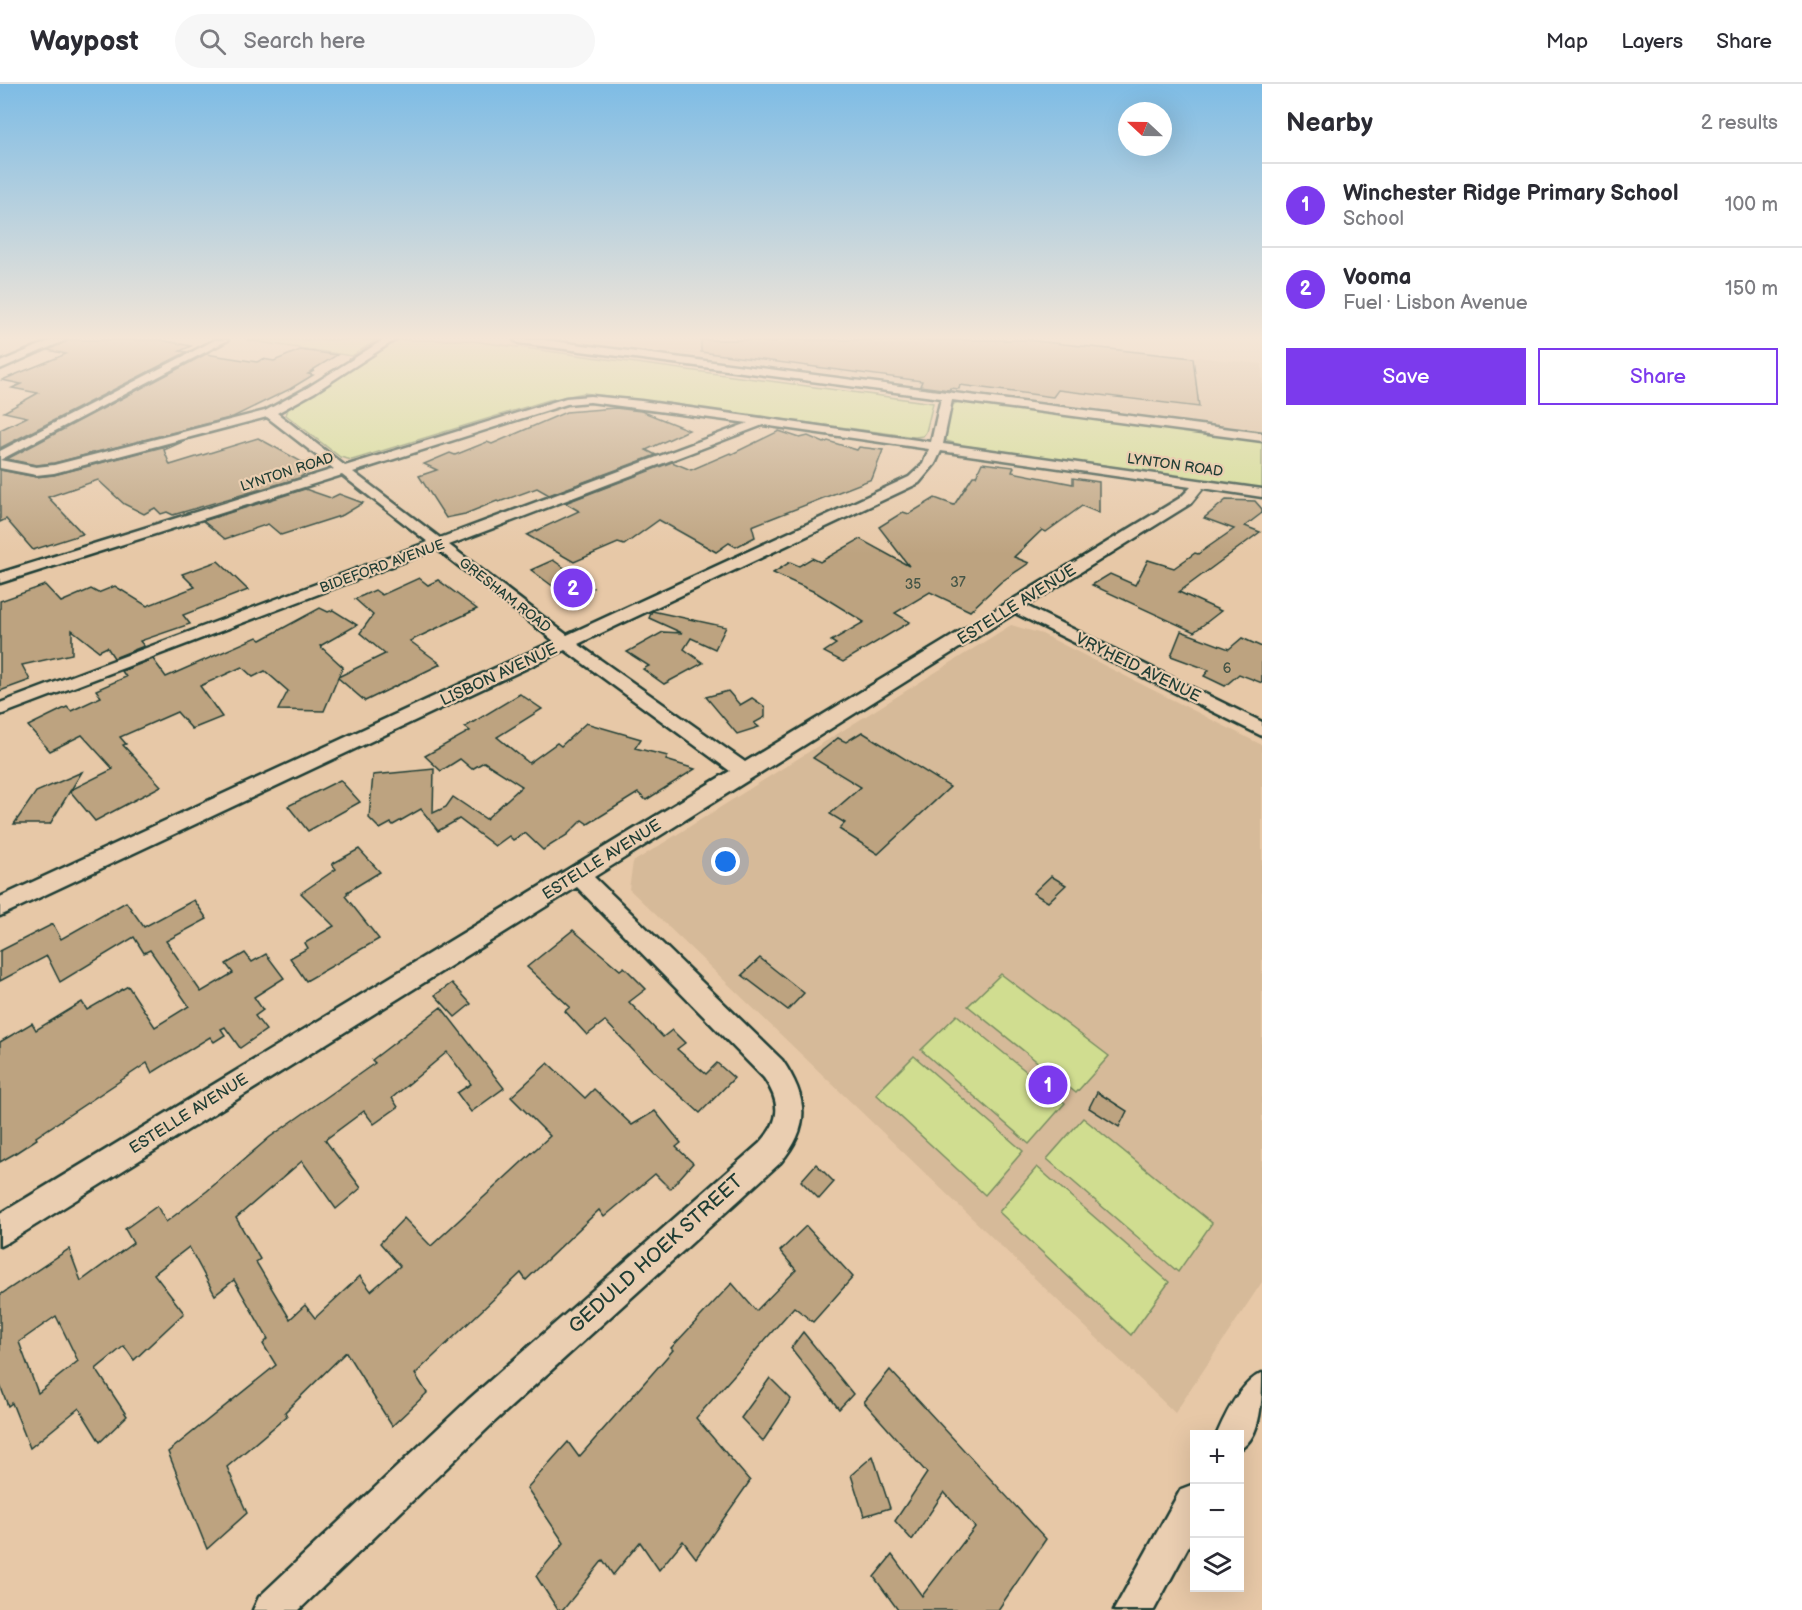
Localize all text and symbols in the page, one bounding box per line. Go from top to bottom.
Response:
search box [175,14,595,68]
text: Waypost [30,25,139,58]
icon: search [196,25,229,58]
text: Search here [244,28,365,55]
text: Map [1546,29,1588,54]
text: Layers [1621,29,1683,54]
text: Share [1716,29,1772,54]
north arrow [1118,102,1172,156]
text: Nearby [1286,108,1373,139]
text: 2 results [1701,111,1778,135]
text: Winchester Ridge Primary School [1343,180,1678,207]
text: 1 [1301,193,1310,217]
text: 100 m [1725,193,1778,217]
text: School [1343,207,1404,231]
text: Vooma [1343,264,1411,291]
text: 2 [1300,277,1311,301]
text: 150 m [1725,277,1778,301]
text: Fuel · Lisbon Avenue [1343,291,1528,315]
button: Save [1286,348,1526,405]
button: Share [1538,348,1778,405]
street label: LYNTON ROAD [238,449,336,495]
street label: LYNTON ROAD [1126,450,1224,480]
street label: BIDEFORD AVENUE [317,536,447,596]
street label: GRESHAM ROAD [456,554,554,636]
street label: ESTELLE AVENUE [954,561,1080,649]
pin: 2 [554,566,592,610]
house number: 37 [950,574,966,591]
house number: 35 [905,576,921,593]
street label: VRYHEID AVENUE [1072,629,1204,707]
street label: LISBON AVENUE [438,640,560,710]
house number: 6 [1223,660,1232,677]
street label: ESTELLE AVENUE [539,816,665,904]
your location [711,847,740,876]
pin: 1 [1028,1062,1068,1108]
street label: ESTELLE AVENUE [126,1070,252,1158]
street label: GEDULD HOEK STREET [564,1169,748,1339]
map controls [1190,1430,1244,1592]
button: + [1190,1430,1244,1484]
button: − [1190,1484,1244,1538]
button: layers [1190,1538,1244,1592]

